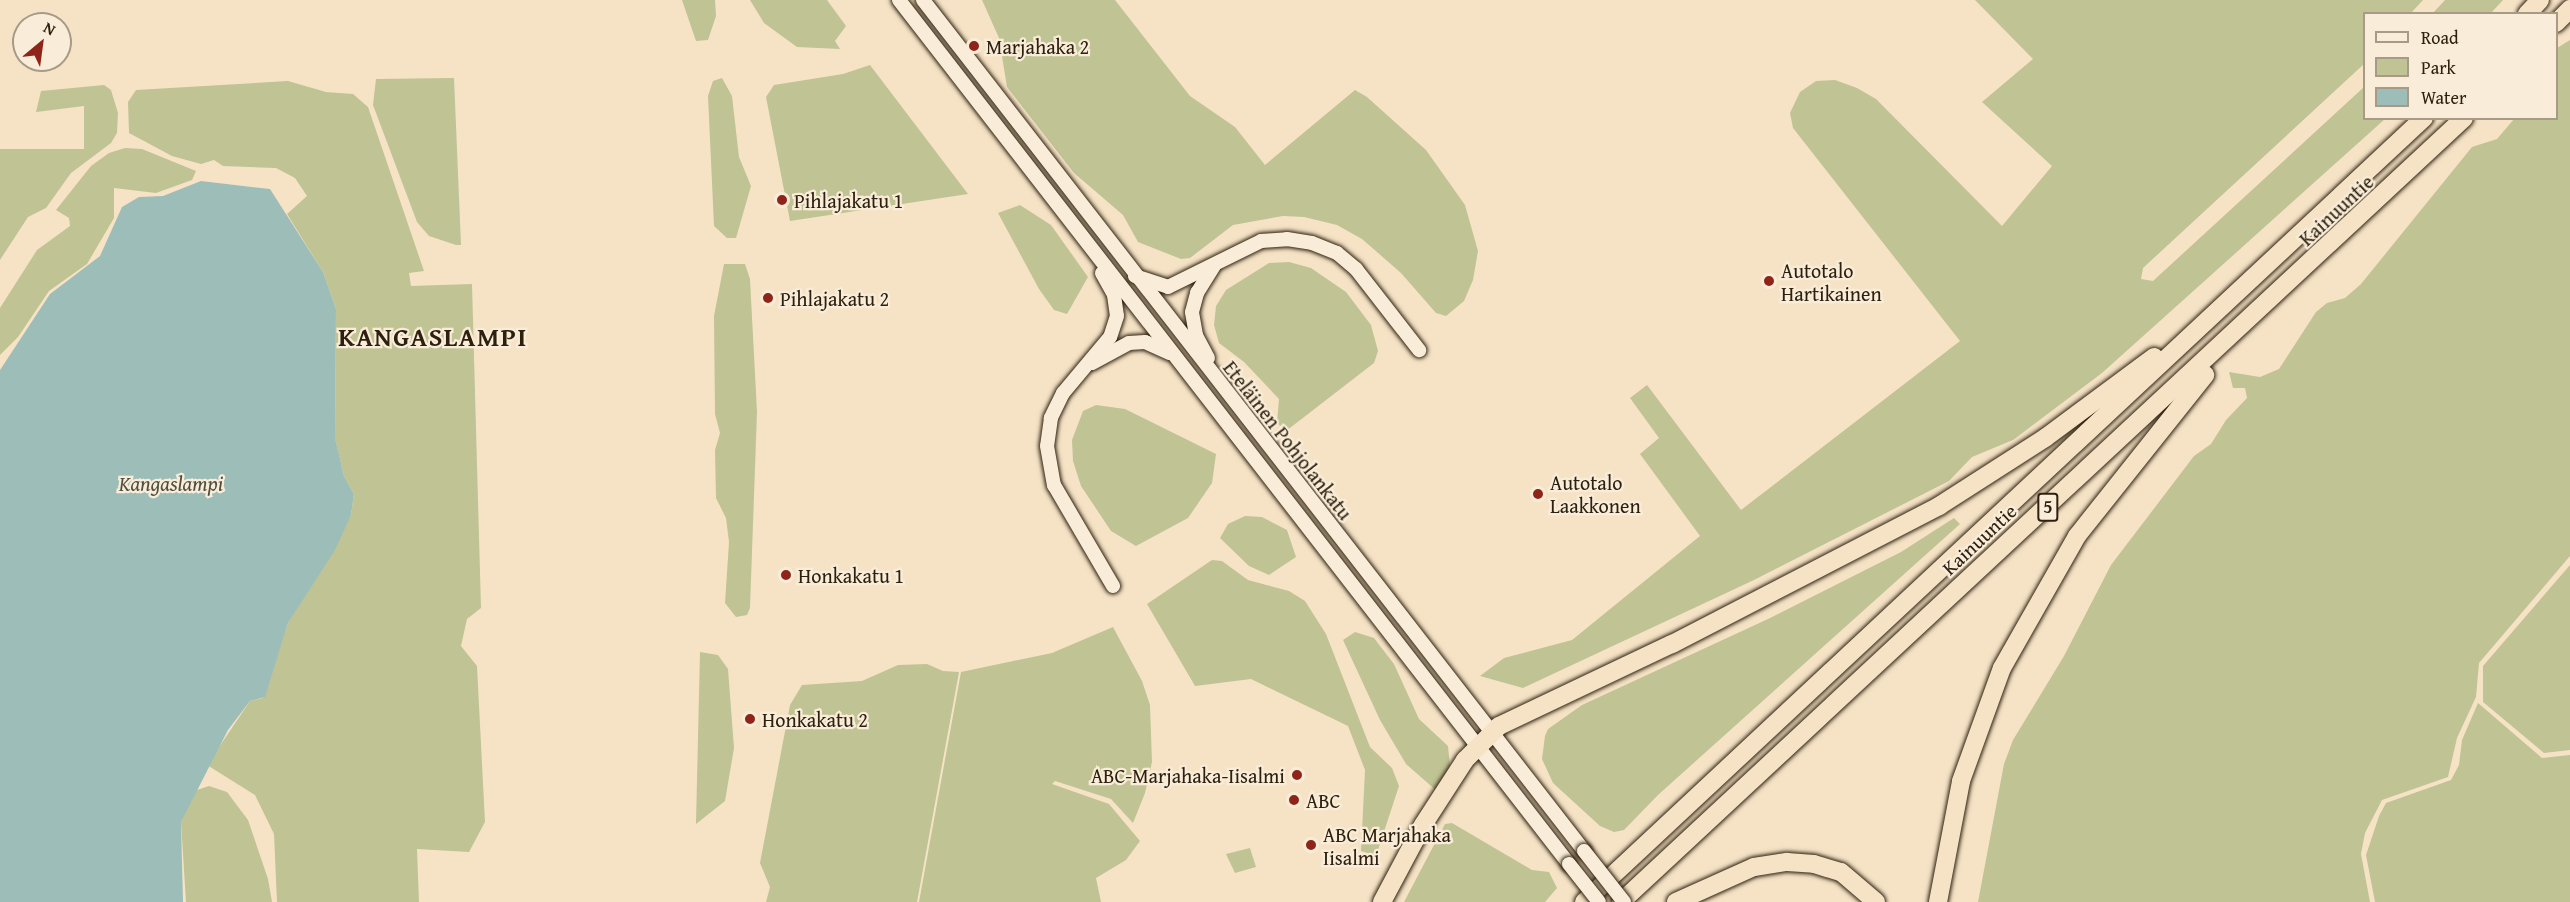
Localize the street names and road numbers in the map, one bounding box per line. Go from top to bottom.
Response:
street label: Kainuuntie [2294,169,2378,251]
street label: Eteläinen Pohjolankatu [1219,356,1357,524]
road number: 5 [2036,492,2060,522]
street label: Kainuuntie [1937,498,2021,580]

